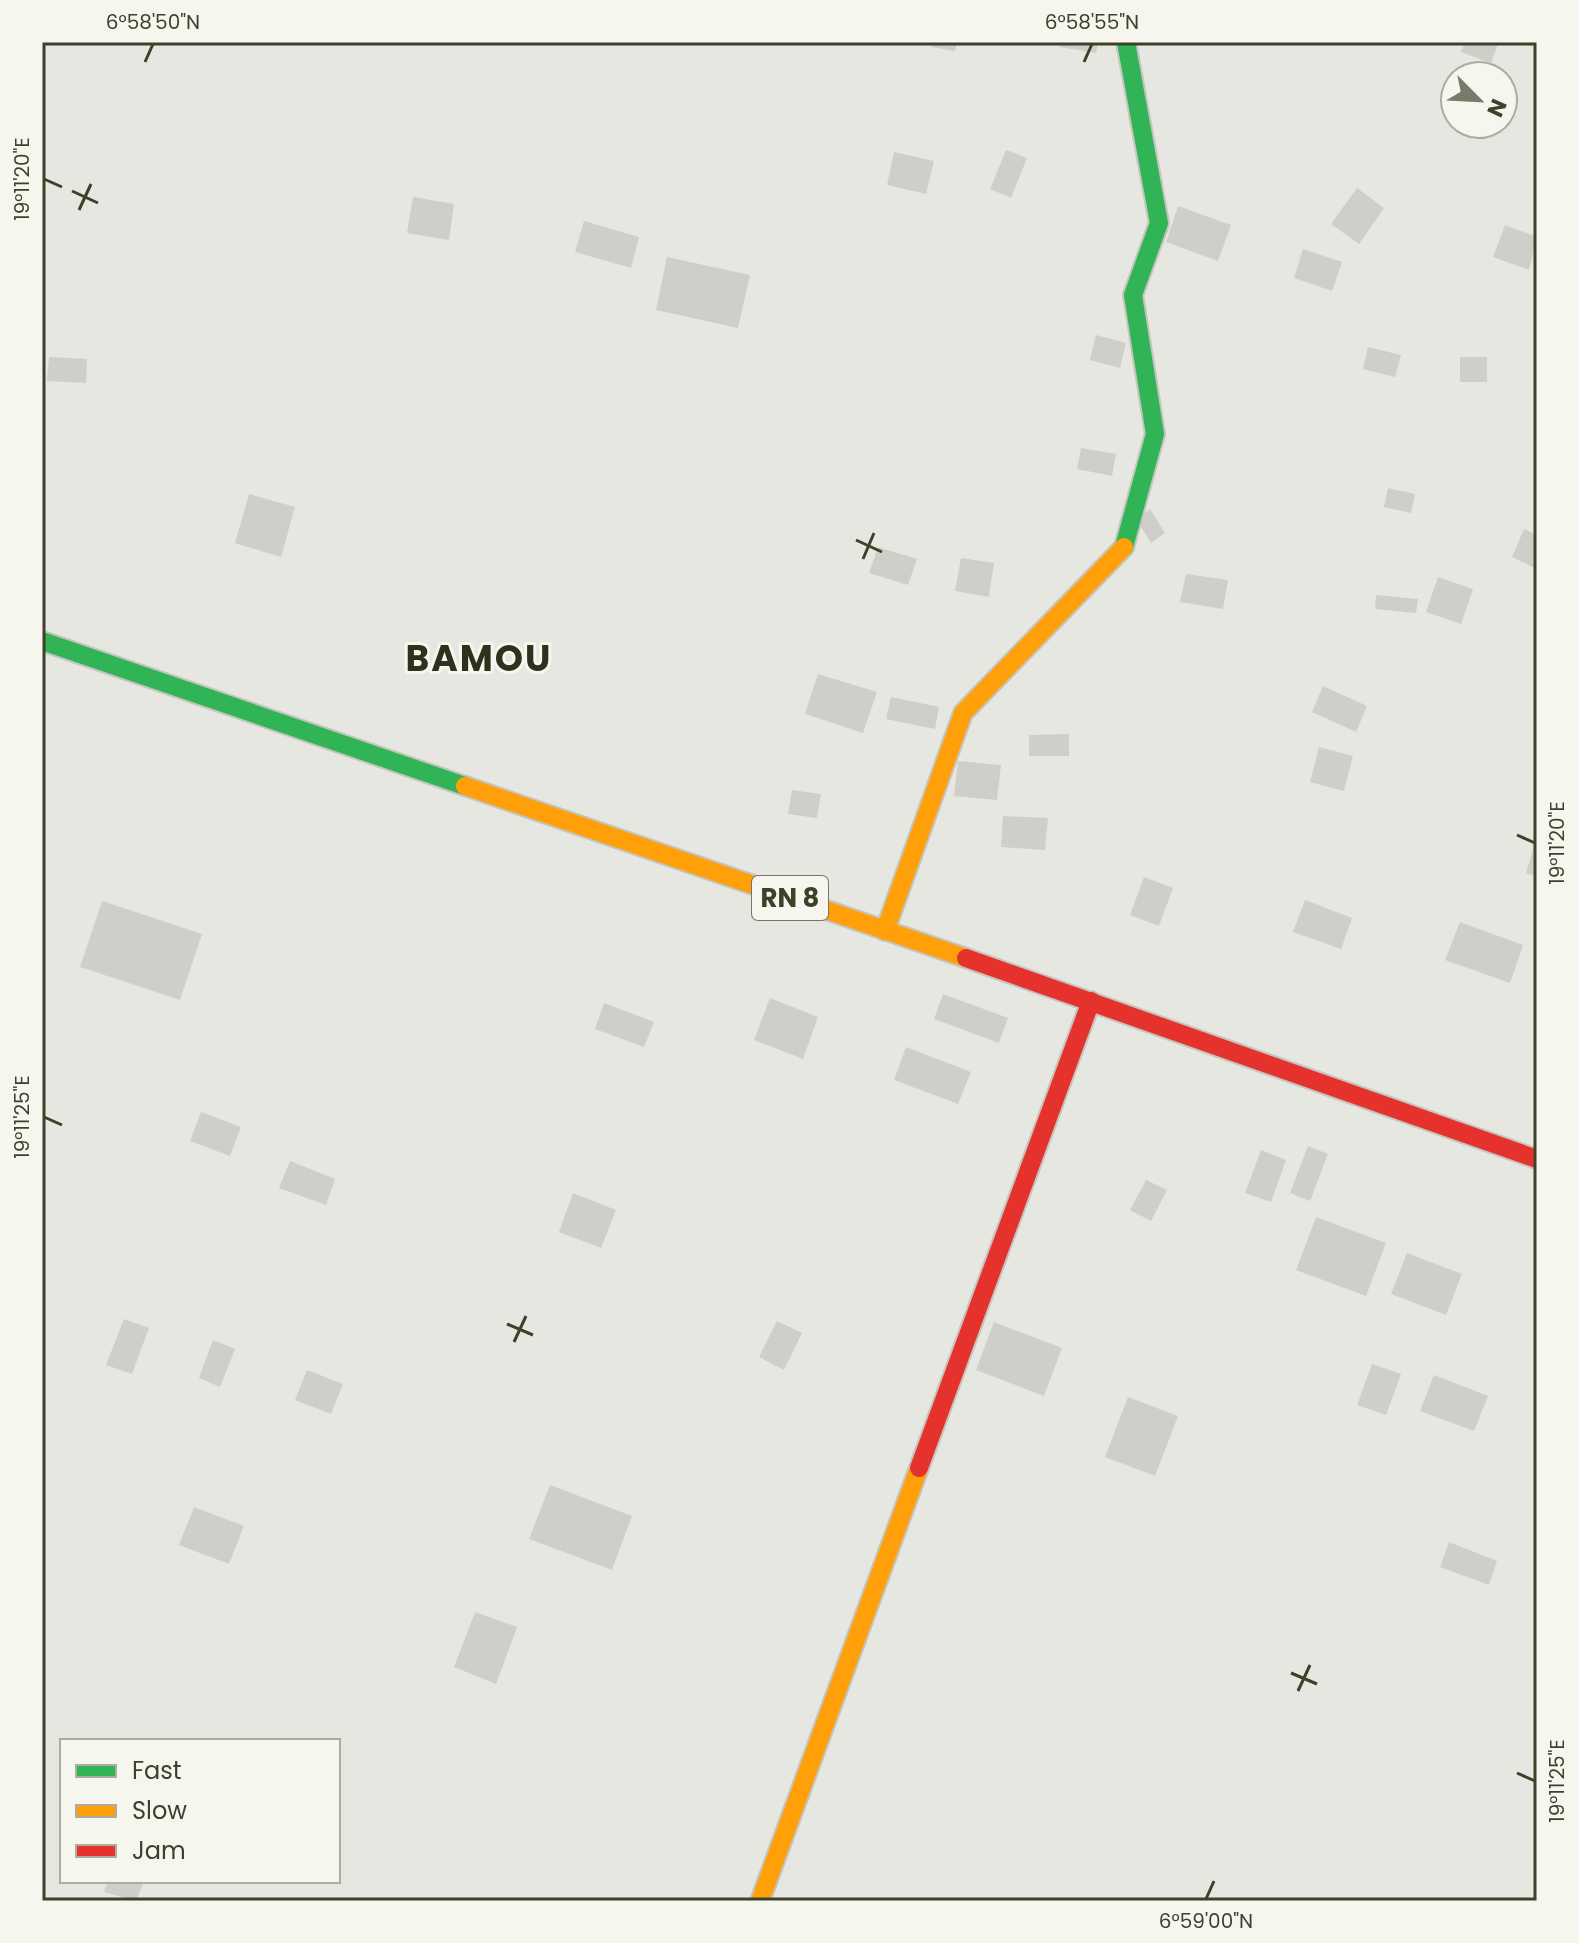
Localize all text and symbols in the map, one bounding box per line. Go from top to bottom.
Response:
text: 6°58'50"N [106,8,200,36]
text: 6°58'55"N [1045,8,1139,36]
north arrow [1439,60,1519,140]
text: N [1479,94,1514,122]
text: 19°11'20"E [8,137,36,221]
district label: BAMOU [406,633,552,684]
text: 19°11'20"E [1543,801,1571,885]
road number: RN 8 [752,876,828,920]
text: 19°11'25"E [8,1075,36,1159]
legend [60,1739,340,1883]
text: 19°11'25"E [1543,1739,1571,1823]
text: Fast [132,1754,182,1787]
text: Slow [132,1794,187,1827]
text: Jam [132,1834,186,1867]
text: 6°59'00"N [1159,1907,1253,1935]

